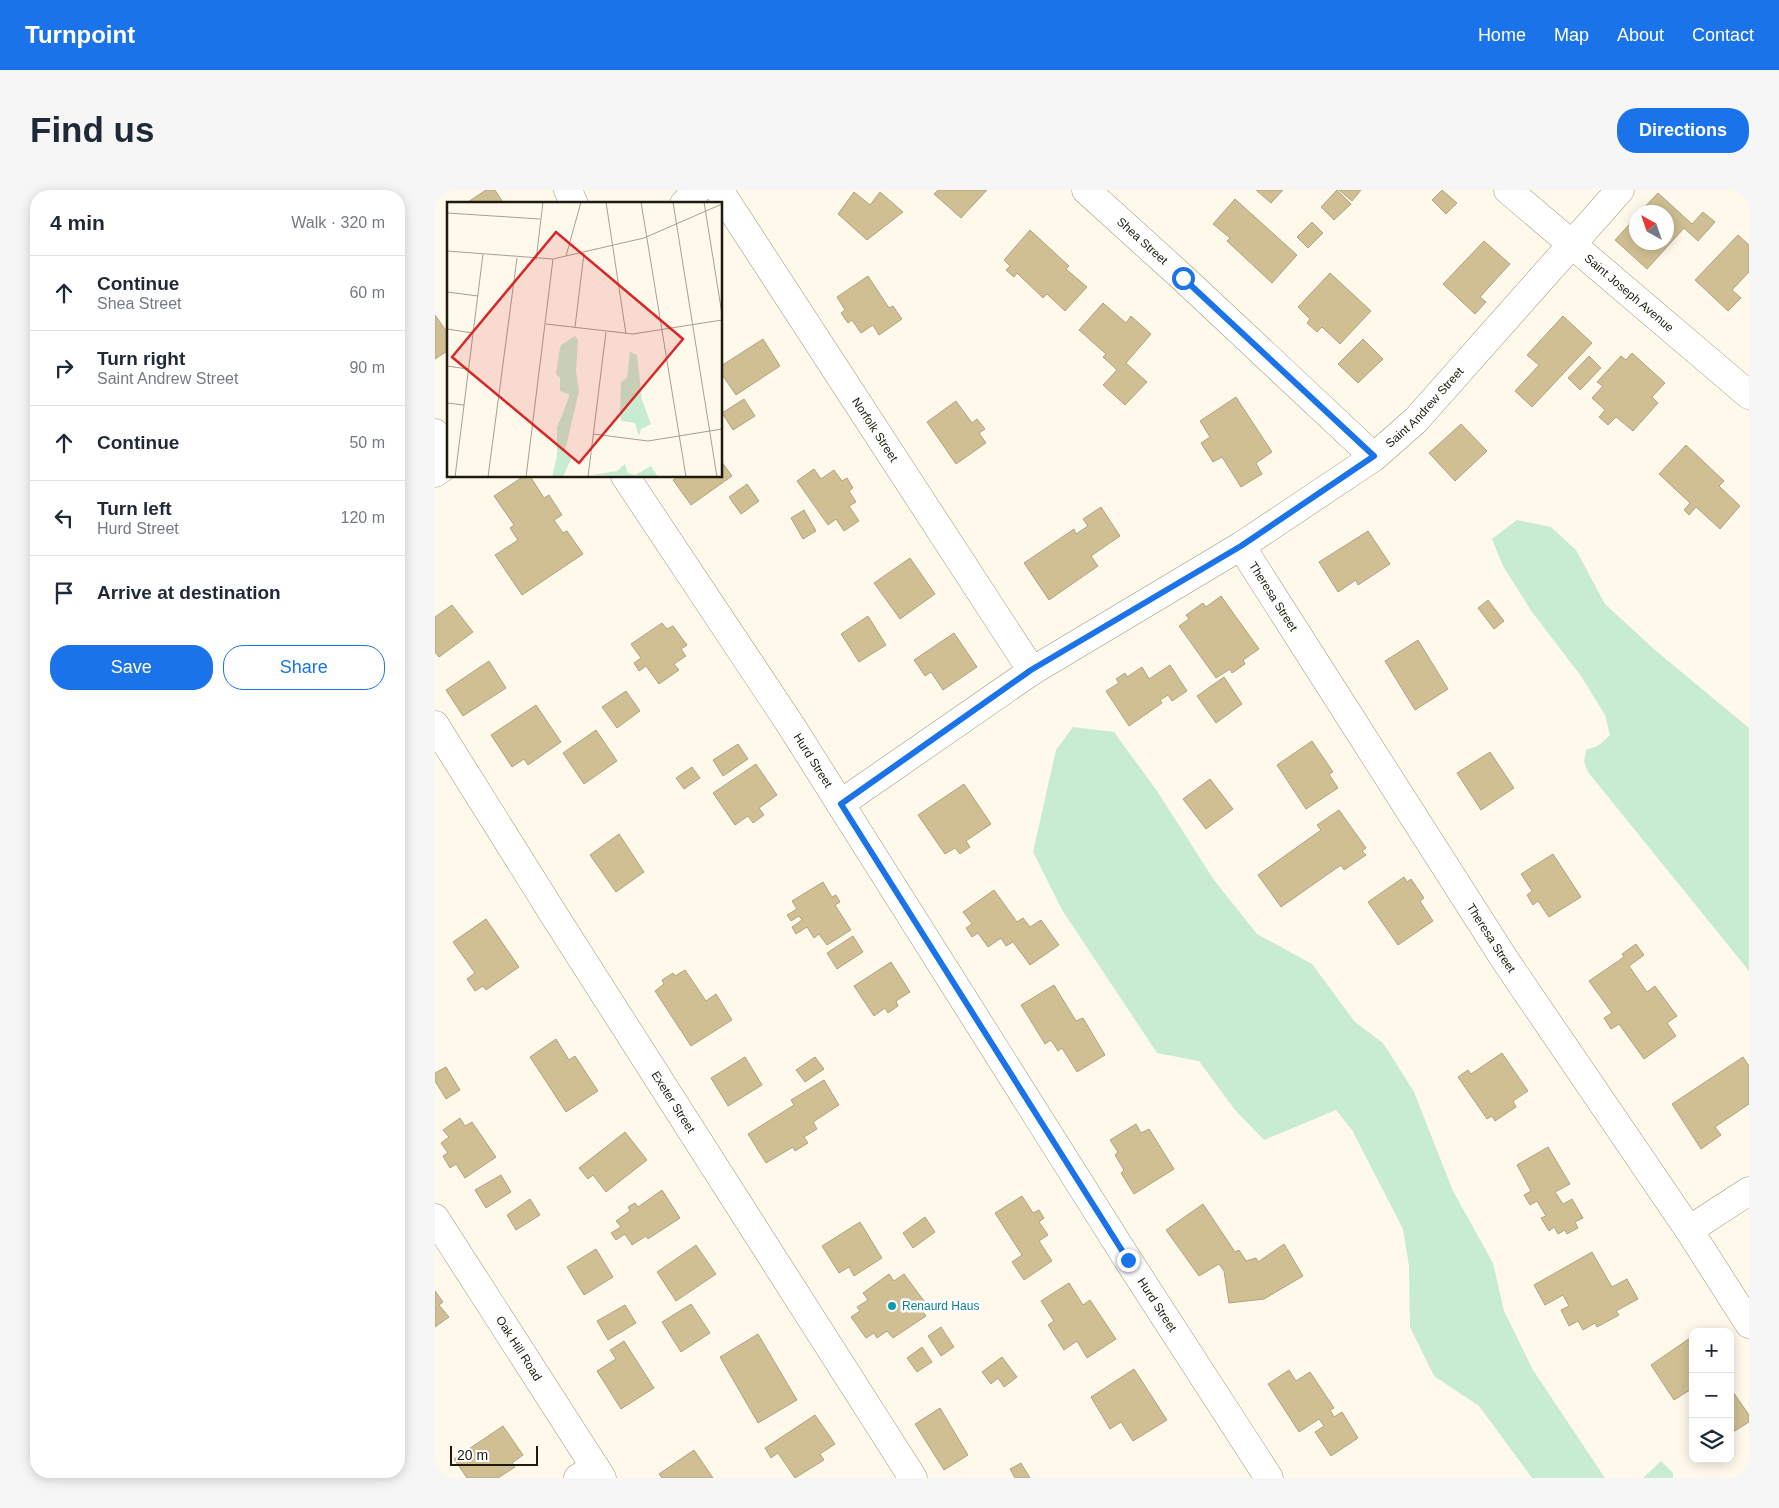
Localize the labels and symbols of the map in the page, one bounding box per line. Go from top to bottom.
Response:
inset map [447,202,723,478]
north arrow [1629,205,1674,250]
street label: Shea Street [1114,215,1171,268]
street label: Saint Joseph Avenue [1582,251,1677,335]
route start [1172,267,1195,290]
street label: Saint Andrew Street [1383,364,1467,451]
street label: Norfolk Street [849,395,901,465]
street label: Theresa Street [1246,559,1301,634]
street label: Hurd Street [791,731,836,791]
street label: Theresa Street [1464,901,1519,976]
street label: Exeter Street [648,1069,698,1136]
route end [1117,1249,1140,1272]
street label: Hurd Street [1134,1275,1180,1335]
place label: Renaurd Haus [902,1299,979,1313]
marker: Renaurd Haus [886,1300,898,1312]
street label: Oak Hill Road [493,1313,545,1383]
scale bar [450,1443,537,1466]

